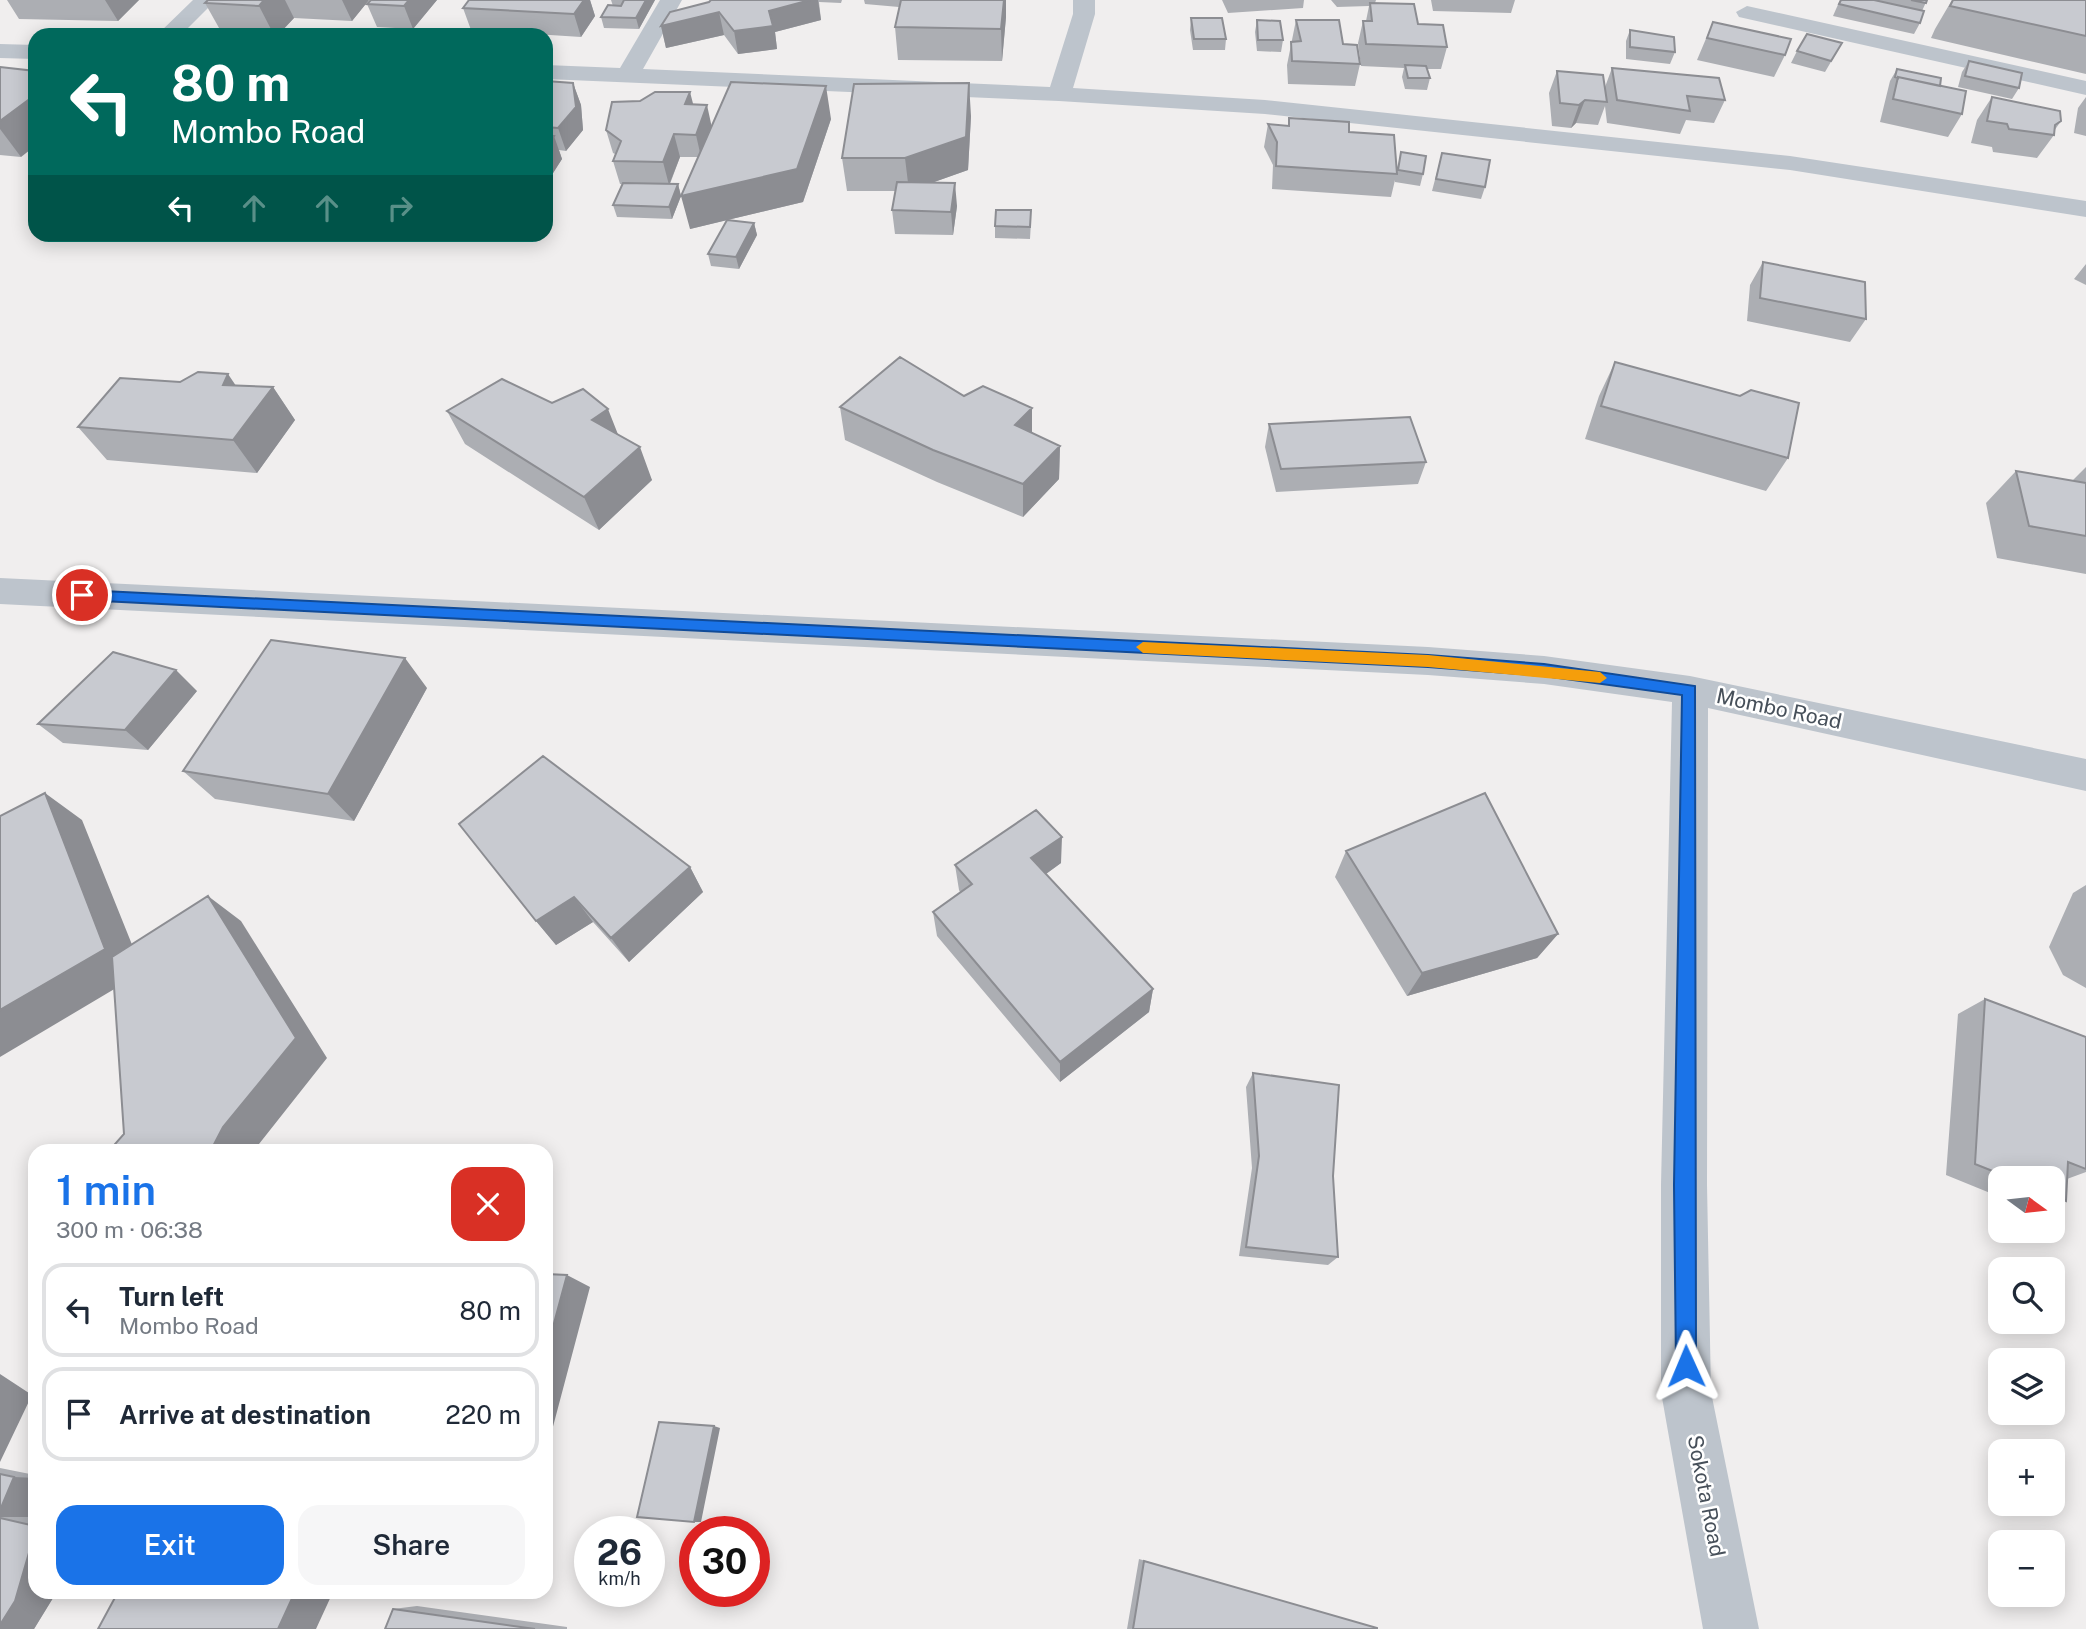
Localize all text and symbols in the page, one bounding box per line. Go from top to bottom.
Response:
text: 80 m [171,54,290,112]
icon: left [56,56,147,147]
text: Mombo Road [171,113,365,150]
icon: left [162,189,200,227]
icon: ahead [235,189,273,227]
icon: ahead [308,189,346,227]
icon: right [381,189,419,227]
pin [52,565,112,625]
icon: arrive [63,576,101,614]
street label: Mombo Road [1714,683,1844,734]
text: 1 min [56,1165,156,1214]
north arrow [1988,1166,2065,1242]
map controls [1988,1166,2065,1607]
button: close [451,1167,525,1241]
text: 300 m · 06:38 [56,1216,203,1243]
button: search [1988,1257,2065,1334]
text: Turn left [119,1281,224,1312]
icon: left [60,1291,98,1329]
text: 80 m [460,1295,521,1326]
text: Mombo Road [119,1312,259,1339]
position arrow [1649,1329,1723,1403]
button: layers [1988,1348,2065,1425]
icon: arrive [60,1395,98,1433]
text: Arrive at destination [119,1399,371,1430]
text: 220 m [445,1399,521,1430]
street label: Sokota Road [1682,1433,1731,1559]
button: + [1988,1439,2065,1516]
button: Exit [56,1505,284,1585]
button: Share [298,1505,525,1585]
speed limit sign: 30 [679,1516,770,1607]
button: − [1988,1530,2065,1607]
text: 26 [597,1532,642,1573]
text: km/h [598,1568,641,1589]

